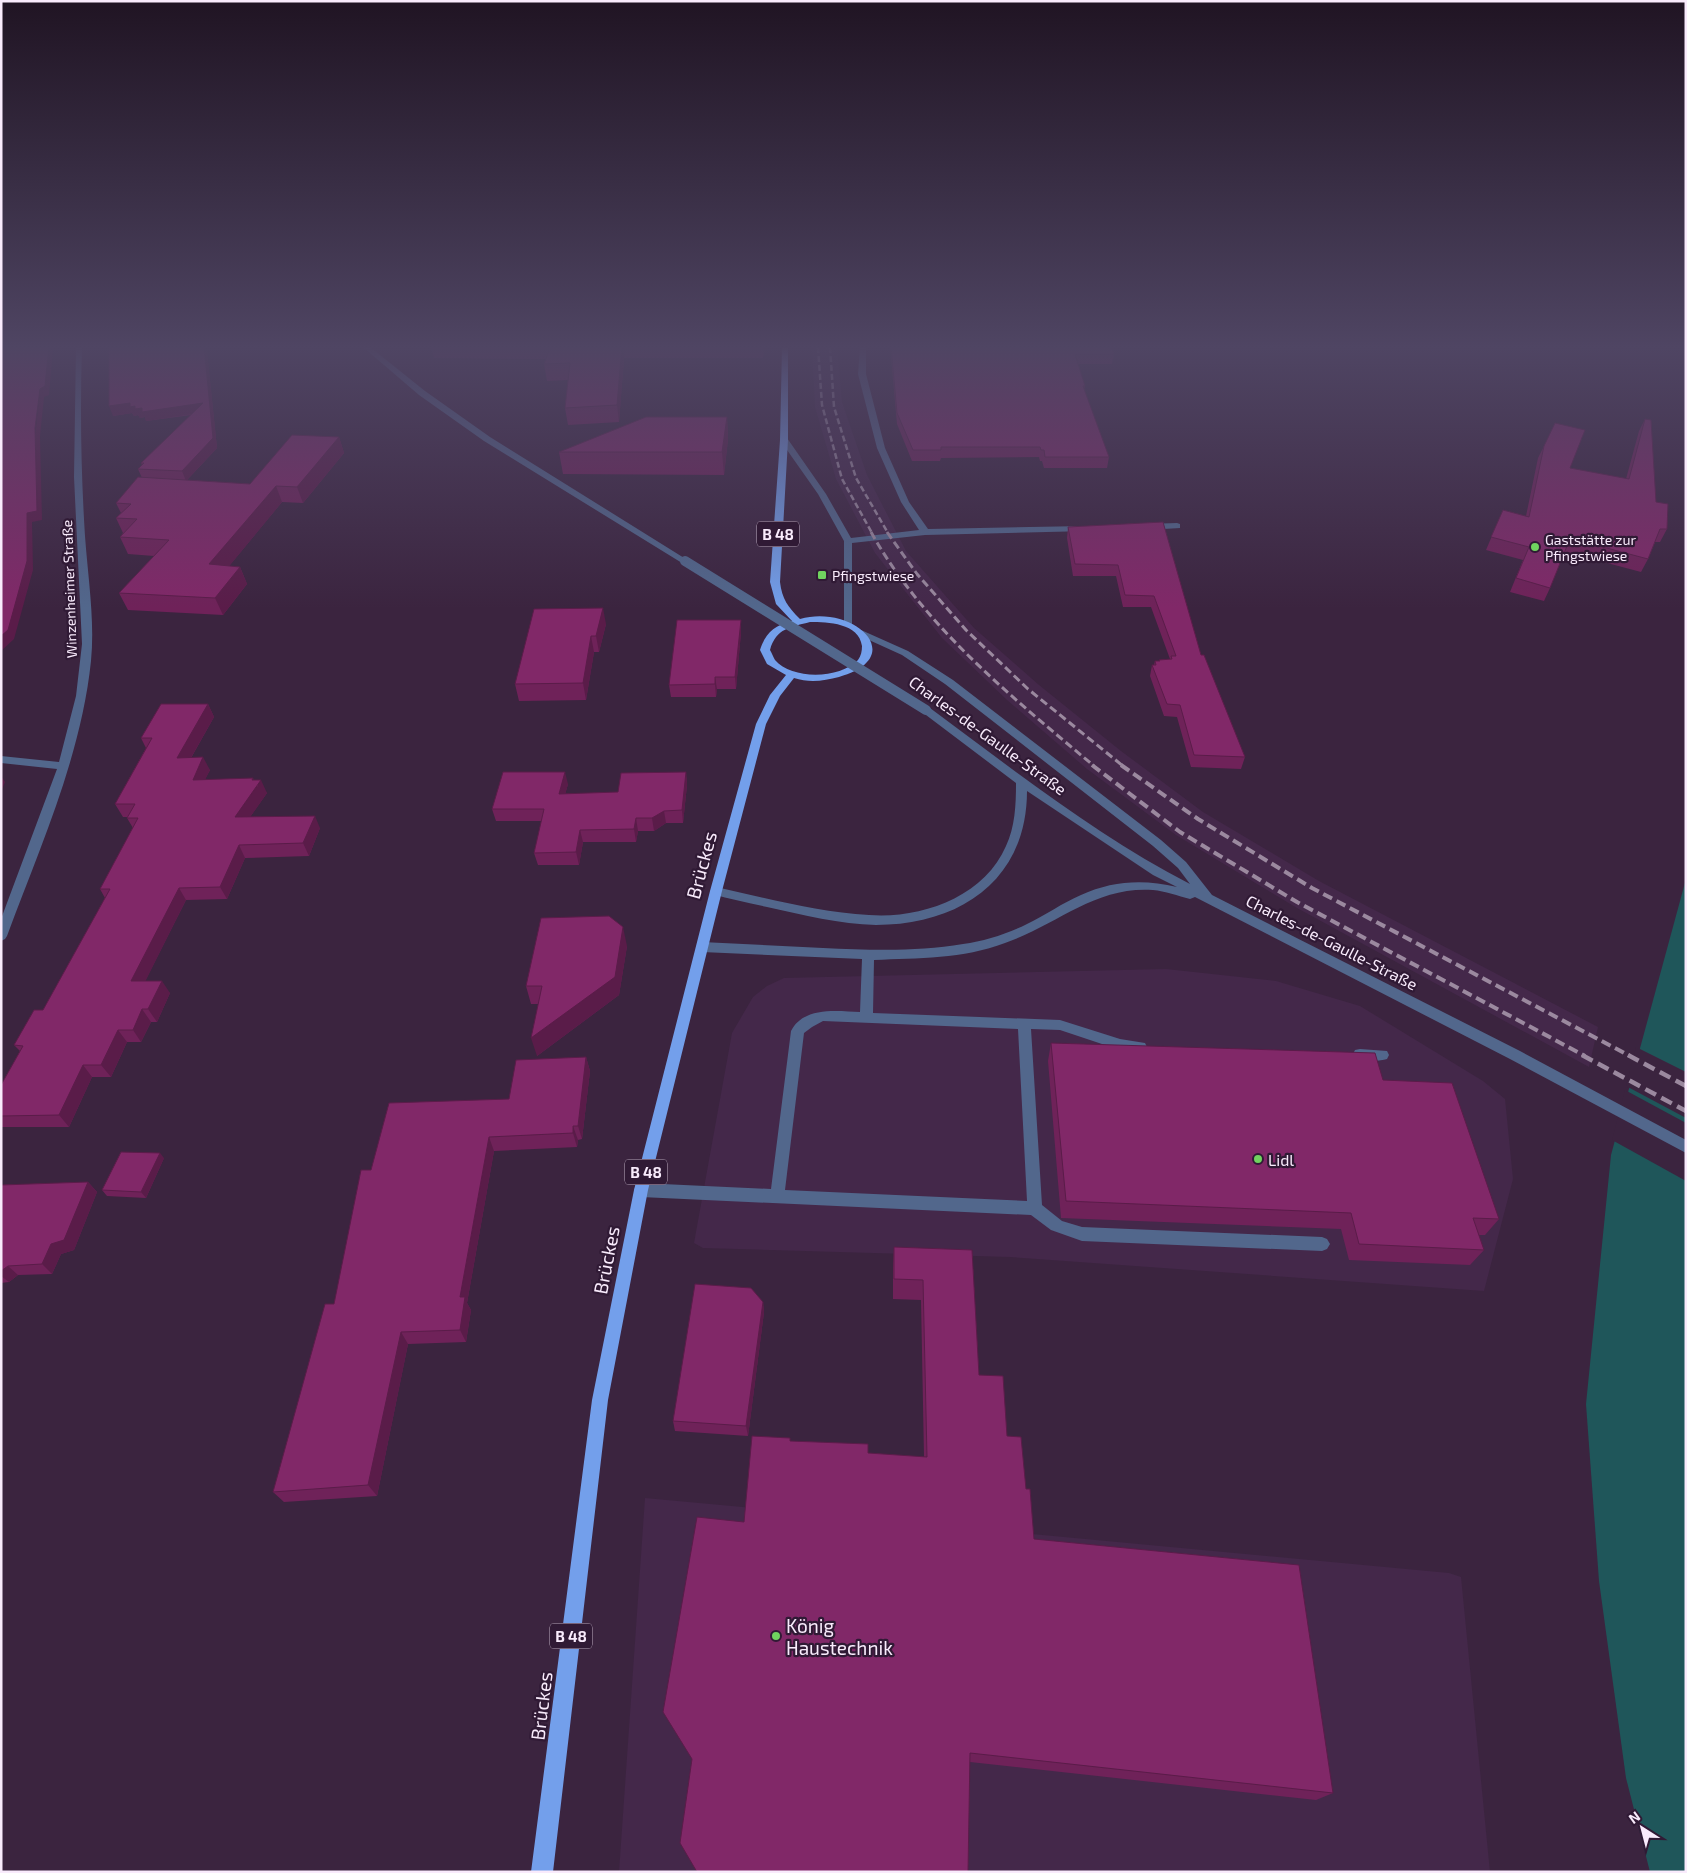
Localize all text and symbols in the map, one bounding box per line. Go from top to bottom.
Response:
street label: Winzenheimer Straße [58,520,80,658]
road number: B 48 [757,522,799,546]
place label: Gaststätte zur Pfingstwiese [1545,531,1636,564]
marker: Gaststätte zur Pfingstwiese [1529,541,1541,553]
place label: Pfingstwiese [832,567,914,584]
marker: Pfingstwiese [816,569,828,581]
street label: Charles-de-Gaulle-Straße [906,672,1070,798]
street label: Brückes [681,829,721,901]
street label: Charles-de-Gaulle-Straße [1243,890,1421,994]
place label: Lidl [1268,1150,1294,1169]
marker: Lidl [1252,1153,1264,1165]
road number: B 48 [625,1160,667,1184]
street label: Brückes [588,1224,624,1296]
place label: König Haustechnik [786,1614,893,1659]
road number: B 48 [550,1624,592,1648]
marker: König Haustechnik [770,1630,782,1642]
street label: Brückes [525,1670,557,1742]
north arrow [1617,1803,1667,1853]
text: N [1625,1807,1643,1827]

